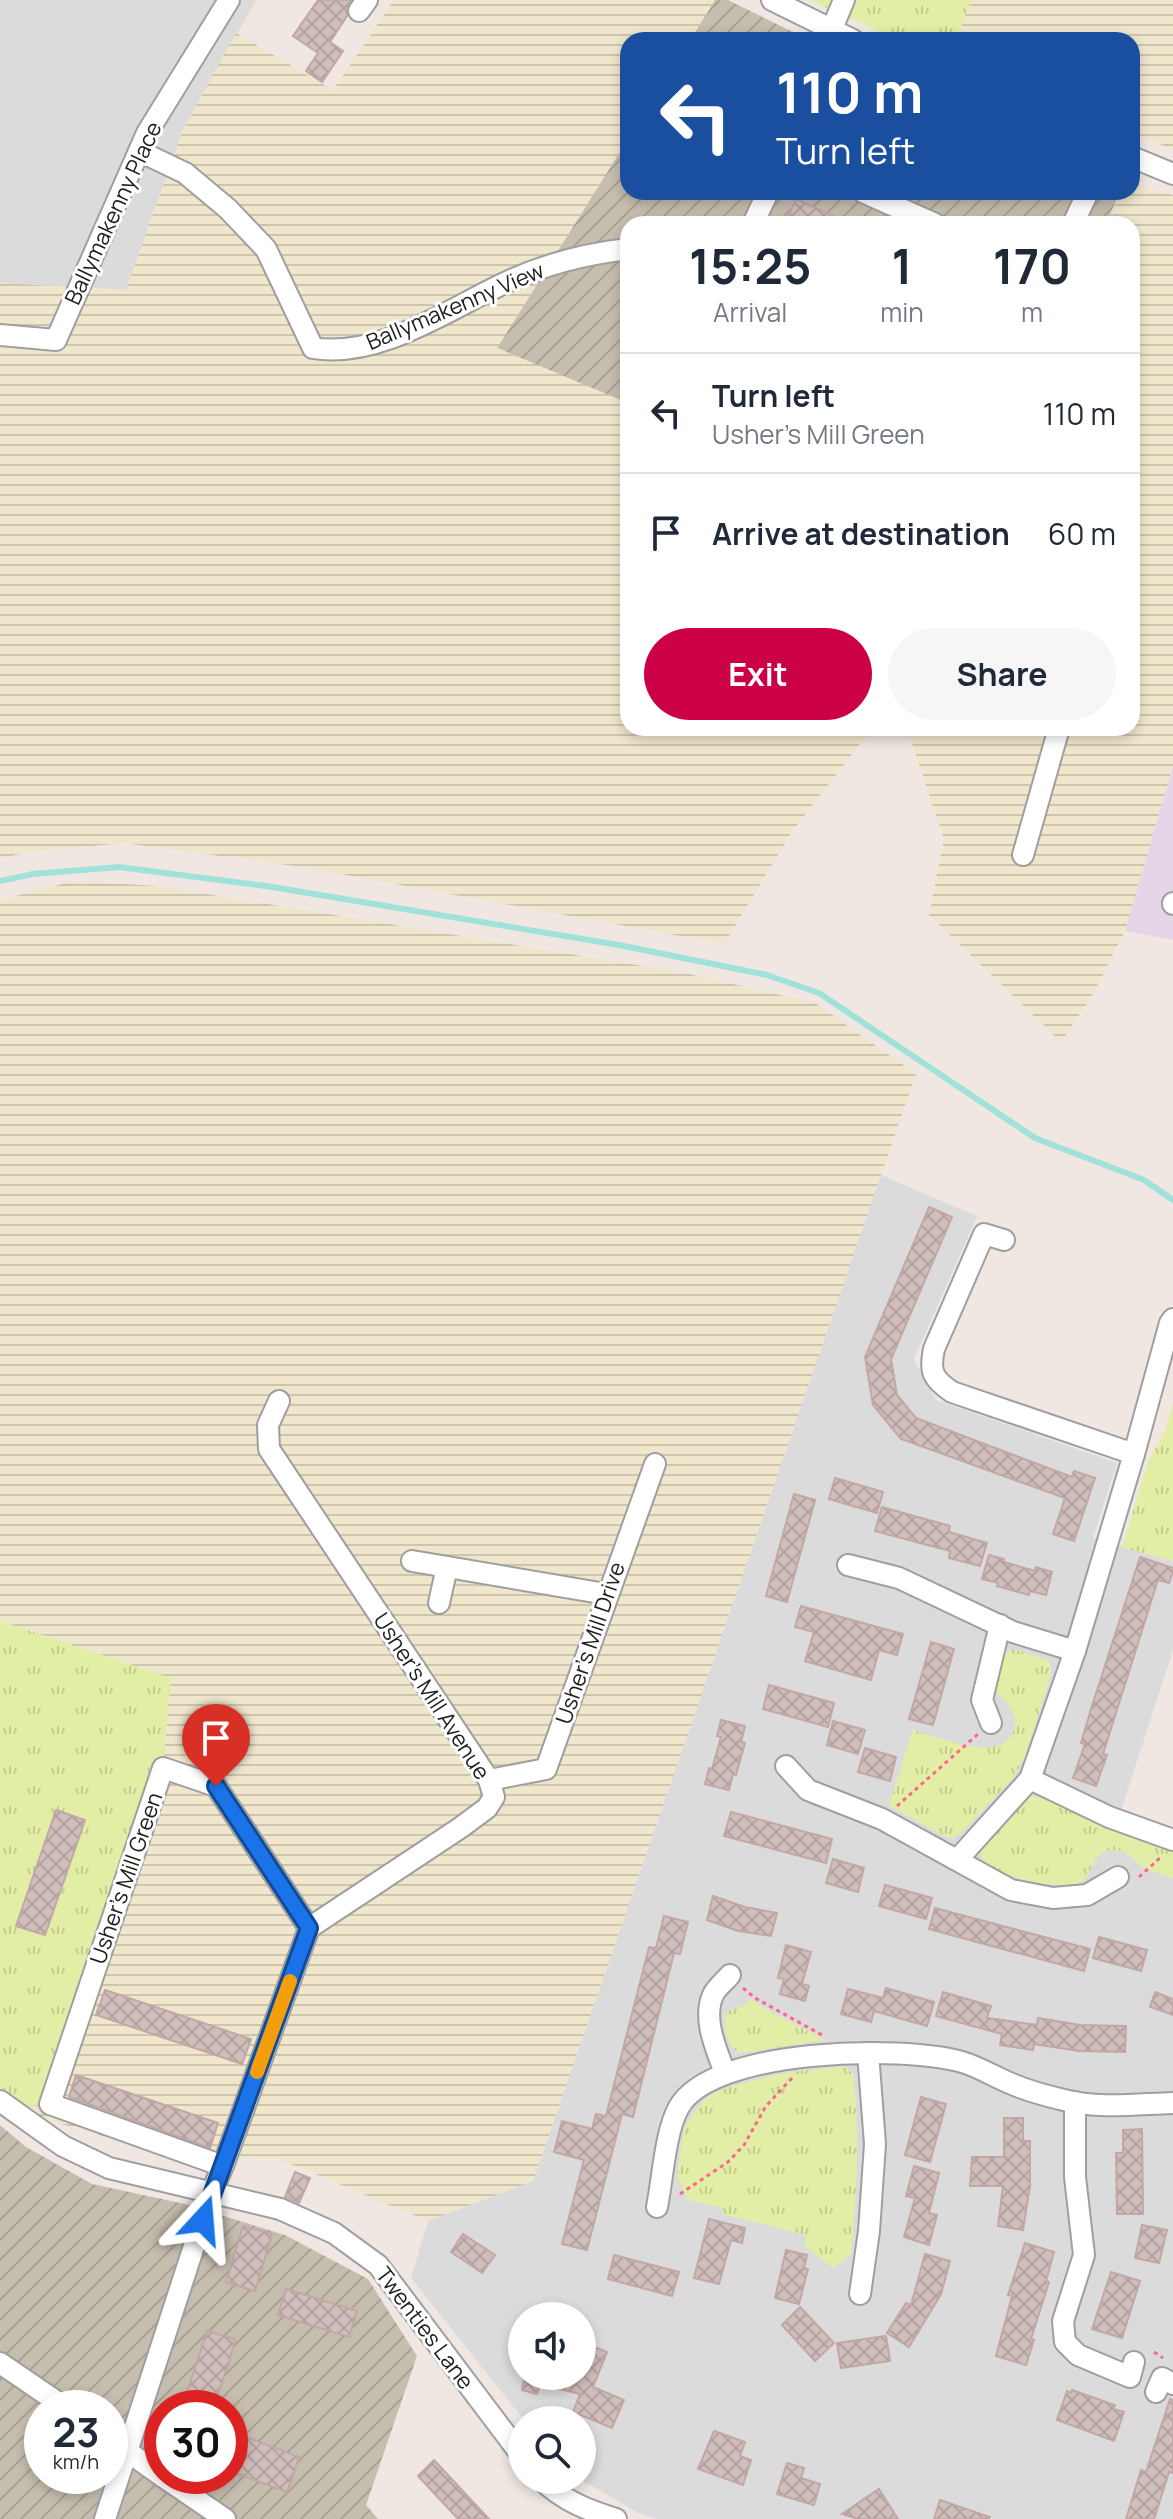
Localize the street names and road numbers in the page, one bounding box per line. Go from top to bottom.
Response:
street label: Ballymakenny Place [57,116,169,309]
street label: Ballymakenny View [361,255,549,357]
street label: Usher's Mill Drive [548,1558,632,1728]
street label: Usher's Mill Avenue [367,1607,497,1785]
street label: Usher's Mill Green [83,1788,169,1968]
street label: Twenties Lane [369,2261,481,2395]

